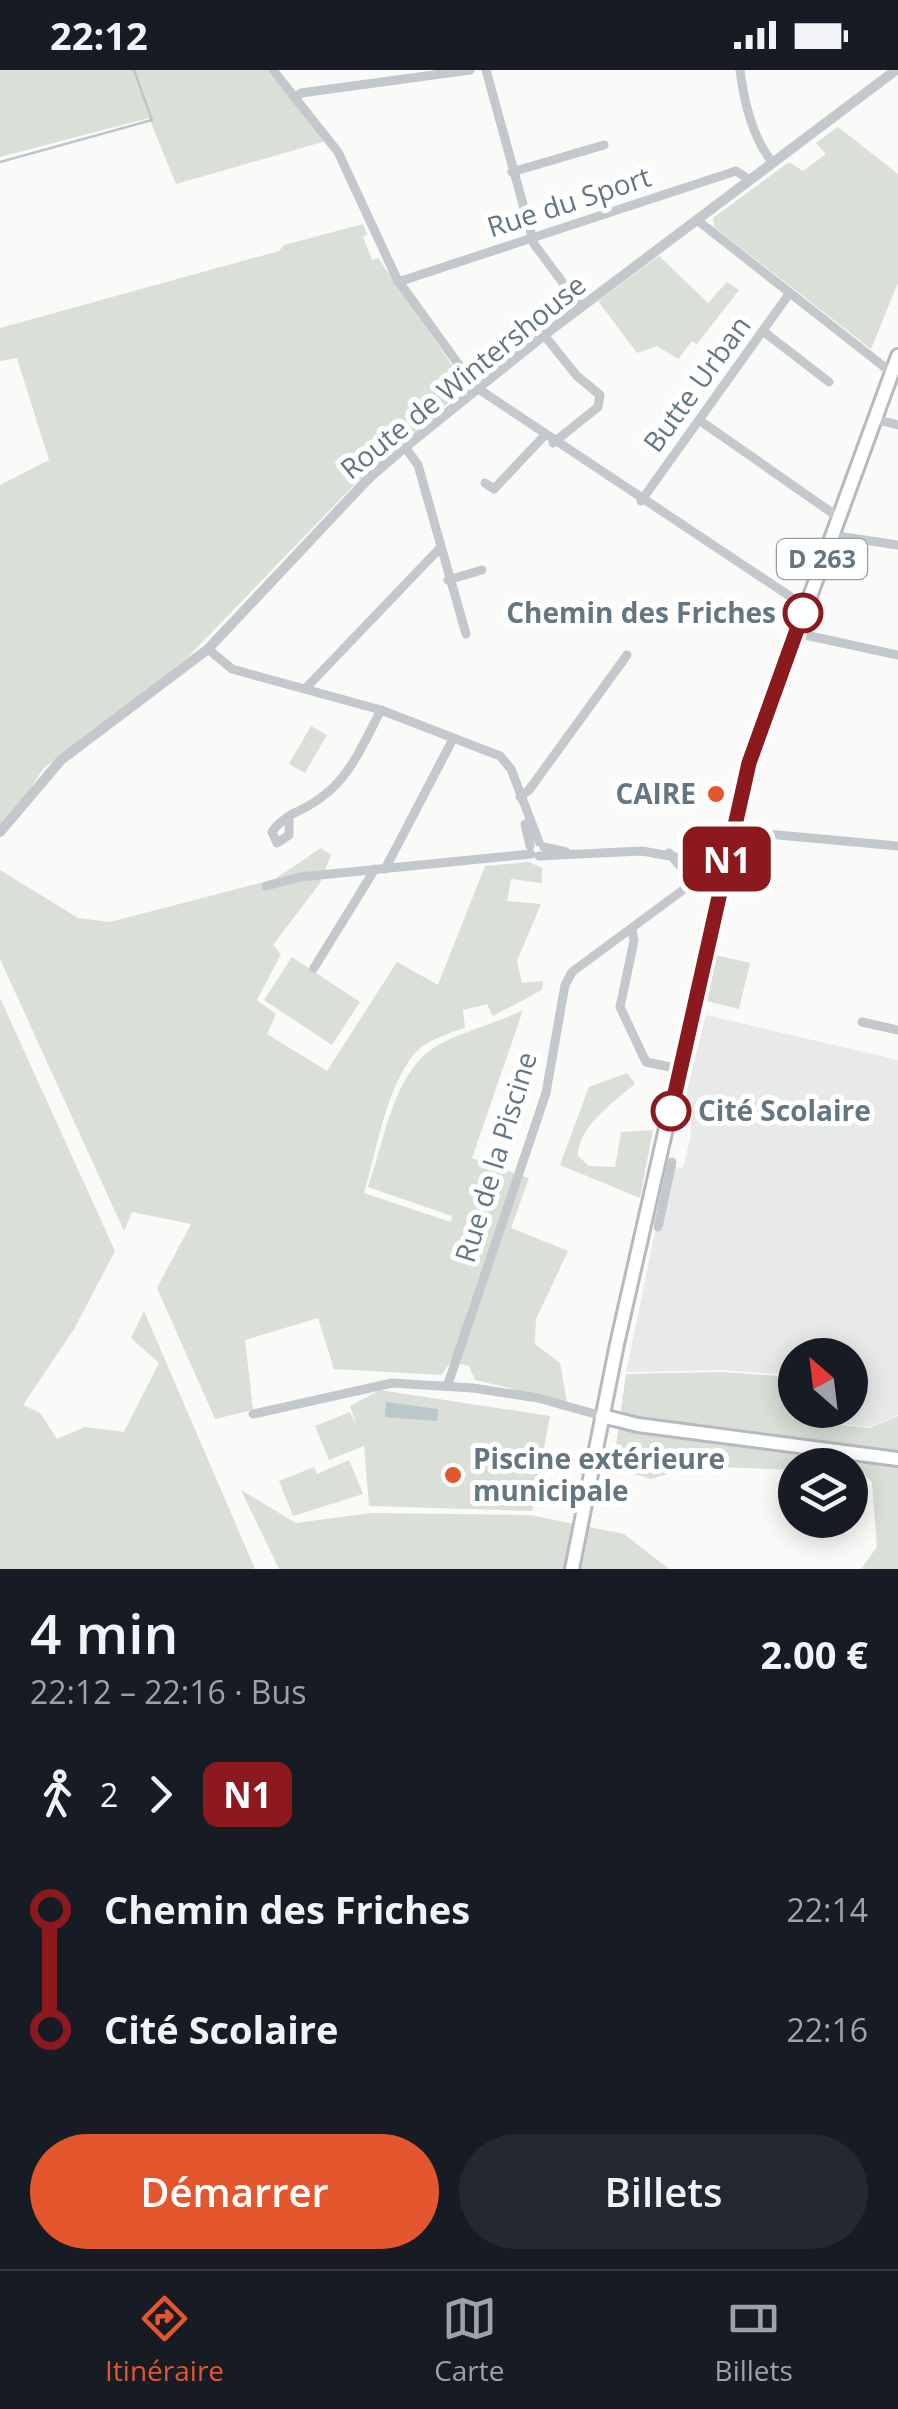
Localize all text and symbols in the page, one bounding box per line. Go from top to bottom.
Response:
text: 22:12 [50,9,148,61]
street label: Rue du Sport [482,157,655,245]
street label: Route de Wintershouse [332,265,593,487]
street label: Butte Urban [634,308,759,459]
road number: D 263 [777,539,867,579]
place label: Chemin des Friches [506,593,776,631]
marker: Chemin des Friches [784,594,822,632]
place label: CAIRE [615,774,696,812]
marker: CAIRE [705,783,727,805]
line badge: N1 [682,826,772,892]
text: N1 [703,836,751,883]
street label: Rue de la Piscine [445,1047,545,1267]
place label: Cité Scolaire [698,1091,871,1129]
marker: Cité Scolaire [652,1092,690,1130]
north arrow [778,1338,868,1428]
map controls [778,1338,868,1538]
place label: Piscine extérieure municipale [473,1439,725,1509]
button: layers [778,1448,868,1538]
marker: Piscine extérieure municipale [442,1464,464,1486]
text: 4 min [30,1595,178,1670]
text: 2.00 € [760,1628,868,1680]
text: 22:12 – 22:16 · Bus [30,1670,306,1713]
icon: walk [30,1767,85,1822]
icon: forward [133,1767,188,1822]
text: N1 [223,1771,272,1818]
text: 2 [100,1773,118,1816]
text: Chemin des Friches [104,1883,470,1935]
text: 22:14 [786,1888,868,1931]
text: Cité Scolaire [104,2003,338,2055]
text: 22:16 [786,2008,868,2051]
button: Démarrer [30,2134,439,2249]
button: Billets [459,2134,868,2249]
tab: Itinéraire [105,2291,224,2389]
tab: Carte [434,2291,504,2389]
tab: Billets [715,2291,793,2389]

